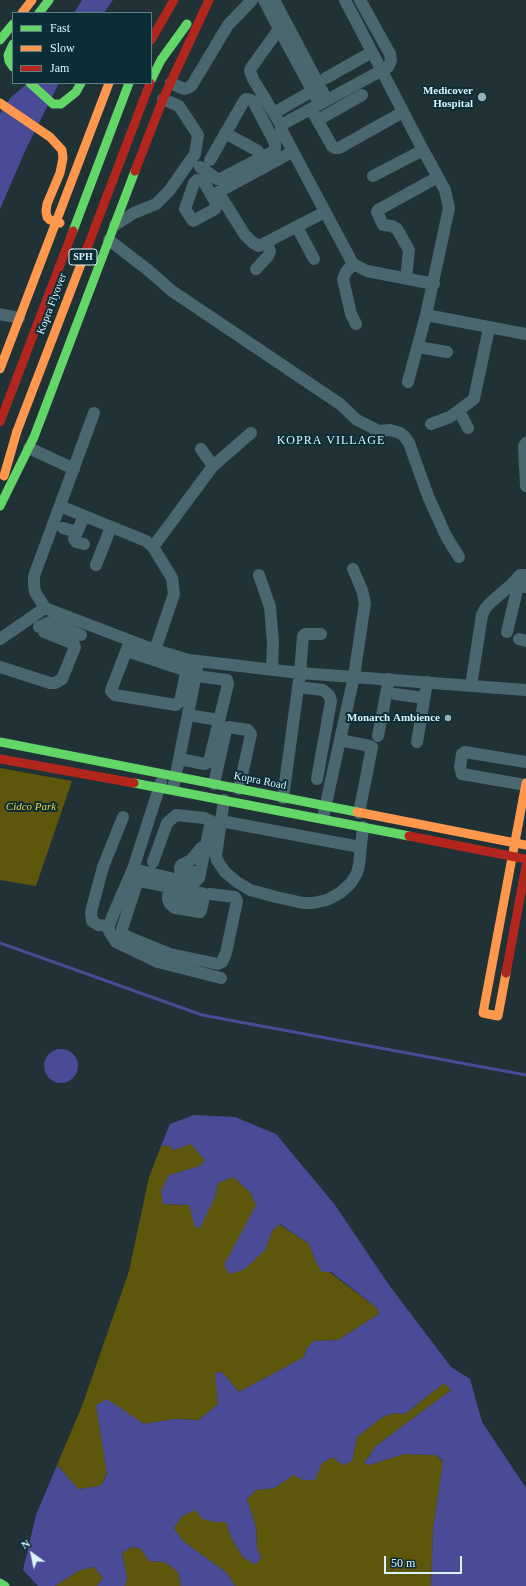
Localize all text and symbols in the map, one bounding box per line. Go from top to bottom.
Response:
legend [12,12,152,84]
text: Fast [50,21,70,35]
text: Slow [50,41,75,55]
text: Jam [50,61,69,75]
place label: Medicover Hospital [423,84,473,110]
marker: Medicover Hospital [476,91,488,103]
road number: SPH [69,249,97,265]
street label: Kopra Flyover [34,272,70,336]
district label: KOPRA VILLAGE [277,434,385,448]
place label: Monarch Ambience [347,711,440,725]
marker: Monarch Ambience [443,713,453,723]
street label: Kopra Road [233,769,287,793]
park label: Cidco Park [6,800,56,814]
north arrow [12,1534,52,1574]
text: N [19,1537,32,1551]
scale bar [386,1548,464,1574]
text: 50 m [391,1556,415,1570]

